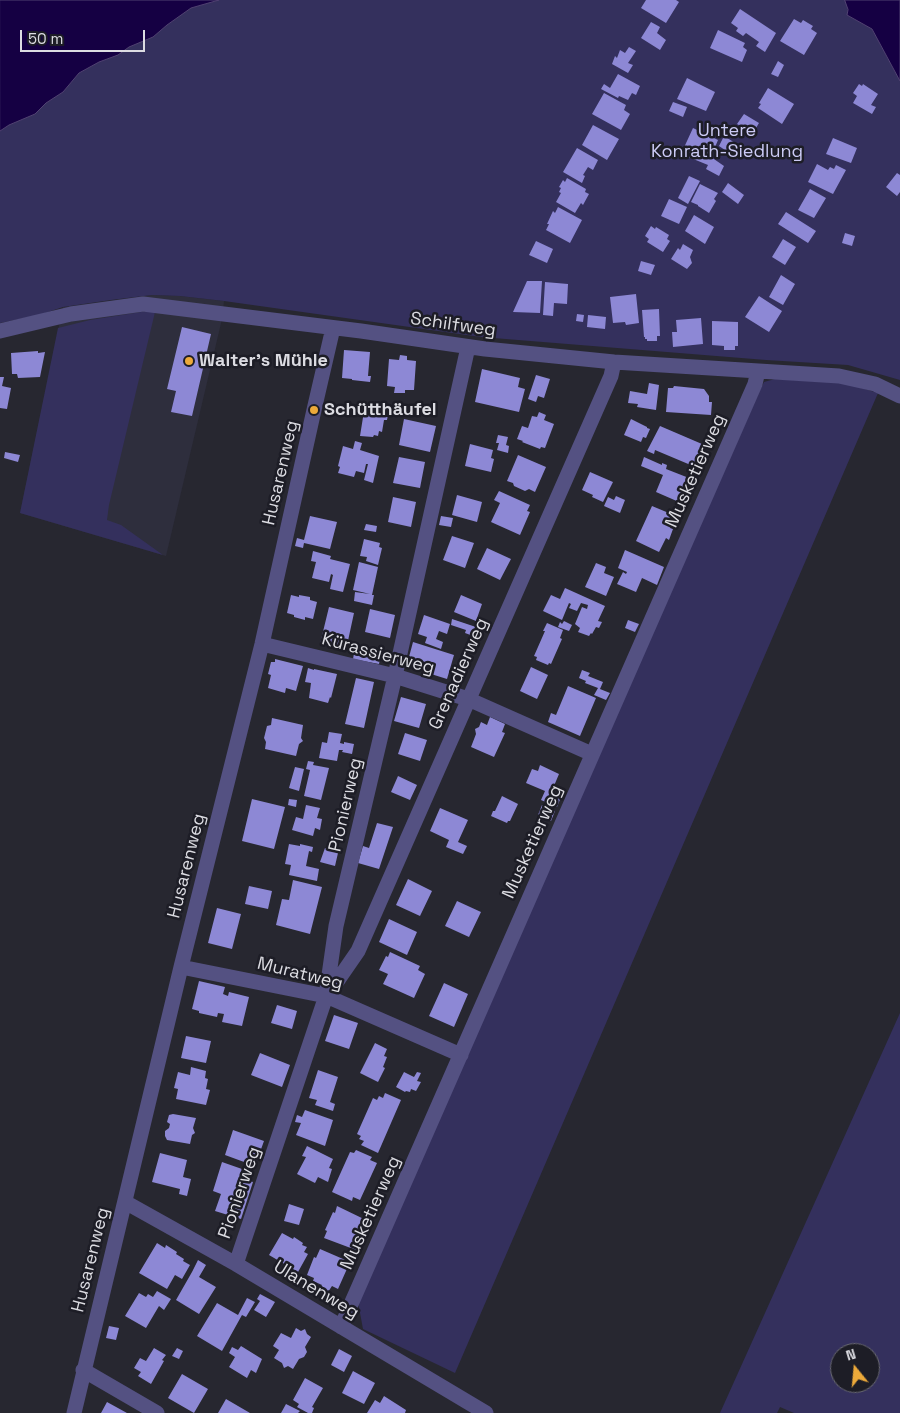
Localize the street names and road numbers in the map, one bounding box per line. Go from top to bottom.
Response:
street label: Schilfweg [409,308,497,342]
street label: Musketierweg [661,411,731,531]
street label: Husarenweg [258,418,304,528]
street label: Grenadierweg [425,615,493,733]
street label: Kürassierweg [319,629,437,679]
street label: Pionierweg [325,756,367,854]
street label: Musketierweg [498,782,568,902]
street label: Husarenweg [164,811,210,921]
street label: Muratweg [255,953,345,995]
street label: Pionierweg [214,1144,266,1242]
street label: Musketierweg [336,1153,406,1273]
street label: Husarenweg [68,1205,114,1315]
street label: Ulanenweg [269,1256,363,1324]

